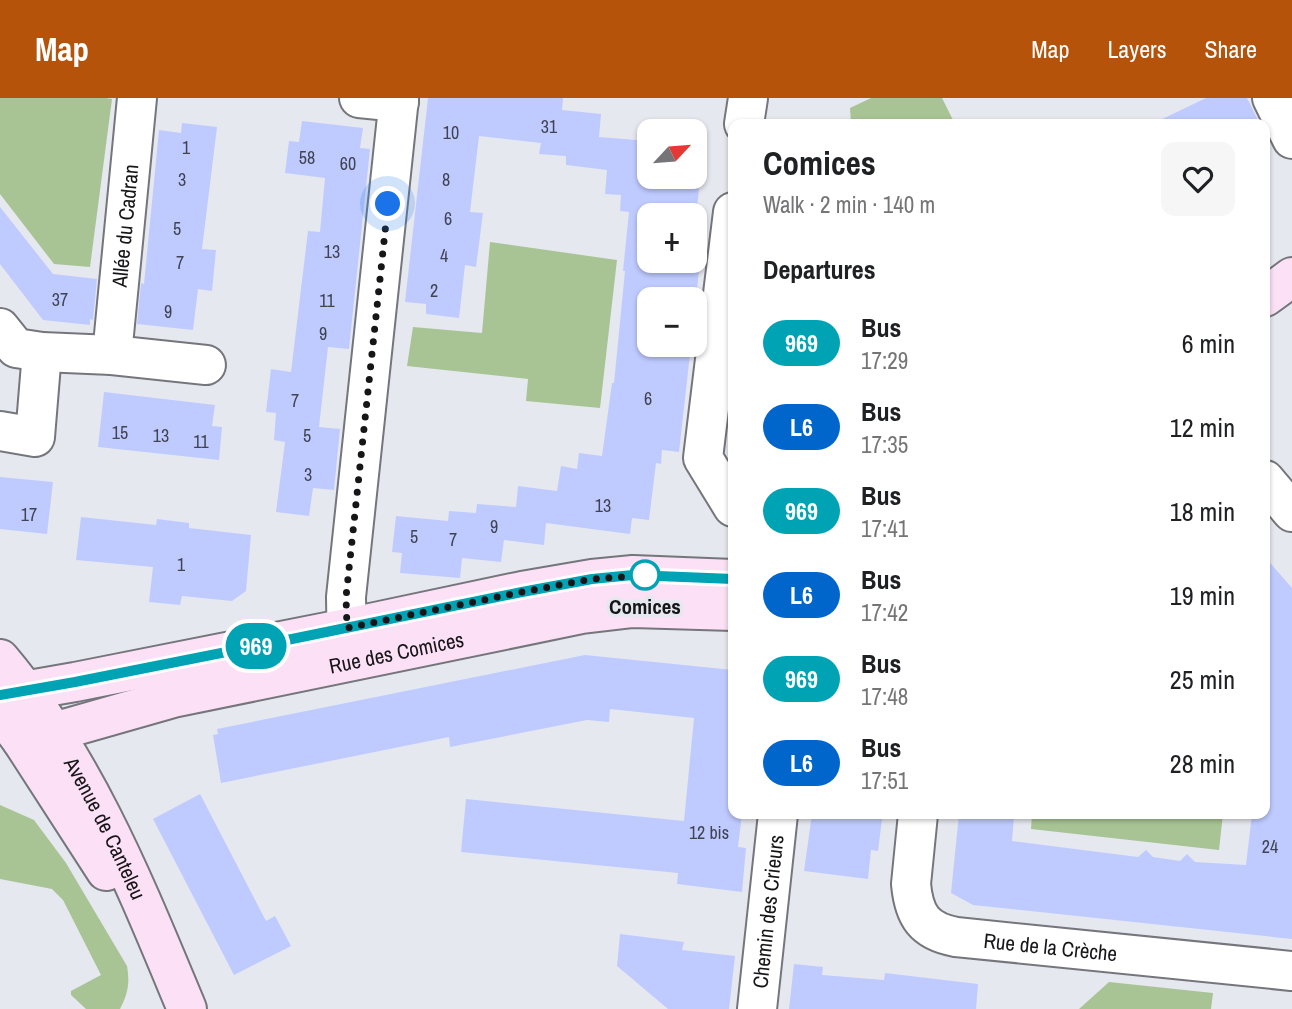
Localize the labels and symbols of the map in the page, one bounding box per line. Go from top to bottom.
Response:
house number: 31 [541,114,558,139]
north arrow [637,119,707,189]
house number: 10 [443,120,459,145]
house number: 1 [182,135,191,160]
house number: 58 [299,145,315,170]
house number: 60 [340,151,356,176]
street label: Allée du Cadran [104,163,145,289]
house number: 3 [178,167,186,192]
house number: 8 [442,167,450,192]
your location [370,186,405,221]
house number: 6 [444,206,452,231]
house number: 5 [173,216,181,241]
house number: 13 [324,239,340,264]
house number: 4 [440,243,448,268]
house number: 7 [176,250,184,275]
house number: 2 [430,278,438,303]
house number: 37 [52,287,68,312]
house number: 11 [319,288,335,313]
house number: 9 [164,299,172,324]
house number: 9 [319,321,327,346]
house number: 6 [644,386,652,411]
house number: 7 [291,388,299,413]
house number: 15 [112,420,128,445]
house number: 13 [153,423,169,448]
house number: 5 [303,423,311,448]
house number: 11 [193,429,209,454]
house number: 3 [304,462,312,487]
house number: 13 [595,493,611,518]
house number: 17 [21,502,37,527]
house number: 9 [490,514,498,539]
house number: 5 [410,524,418,549]
house number: 7 [449,527,457,552]
house number: 1 [177,552,186,577]
marker: Comices [630,560,660,590]
place label: Comices [609,592,681,621]
line badge: 969 [216,623,296,669]
street label: Rue des Comices [326,624,466,680]
street label: Avenue de Canteleu [57,751,153,904]
house number: 12 bis [689,820,729,845]
street label: Chemin des Crieurs [745,833,790,990]
house number: 24 [1262,834,1278,859]
street label: Rue de la Crèche [982,925,1119,968]

